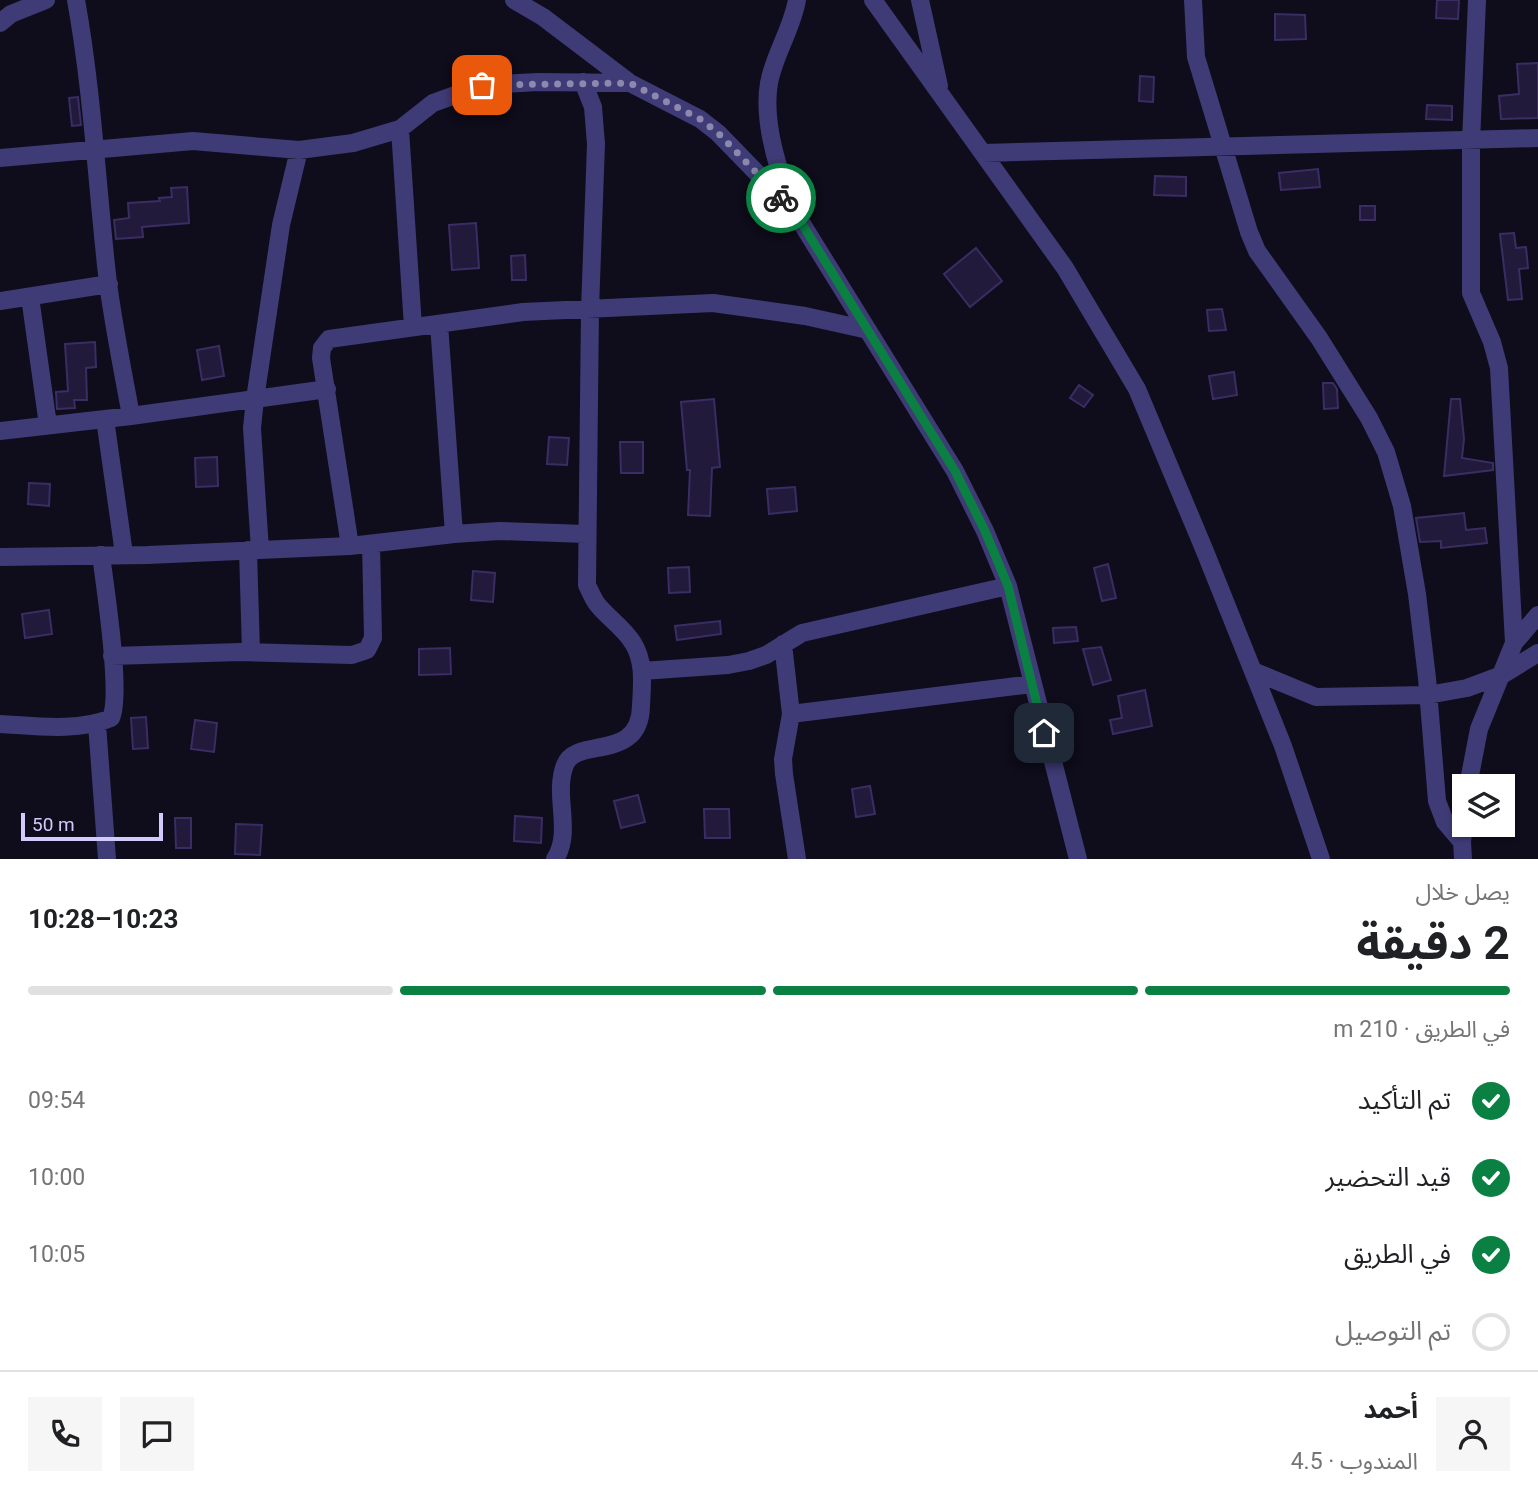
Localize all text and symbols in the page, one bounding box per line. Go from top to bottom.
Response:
pin [452,55,512,115]
icon: bag [463,66,501,104]
courier [746,163,816,233]
icon: bike [762,179,800,217]
pin [1014,703,1074,763]
icon: home [1025,714,1063,752]
map controls [1452,774,1515,837]
button: layers [1452,774,1515,837]
scale bar [21,810,163,842]
text: 50 m [32,813,75,836]
text: يصل خلال [1415,879,1510,906]
text: 10:23–10:28 [28,904,178,934]
text: 2 دقيقة [1356,916,1510,970]
text: في الطريق · 210 m [1333,1016,1510,1043]
icon: check [1472,1082,1510,1120]
text: تم التأكيد [1358,1085,1451,1115]
text: 09:54 [28,1087,85,1114]
icon: check [1472,1159,1510,1197]
text: قيد التحضير [1326,1162,1451,1192]
text: 10:00 [28,1164,85,1191]
icon: check [1472,1236,1510,1274]
text: في الطريق [1344,1239,1451,1269]
text: 10:05 [28,1241,85,1268]
text: تم التوصيل [1335,1316,1451,1346]
text: أحمد [1364,1394,1418,1424]
button: phone [28,1397,102,1471]
button: chat [120,1397,194,1471]
button: person [1436,1397,1510,1471]
text: المندوب · 4.5 [1291,1448,1418,1475]

